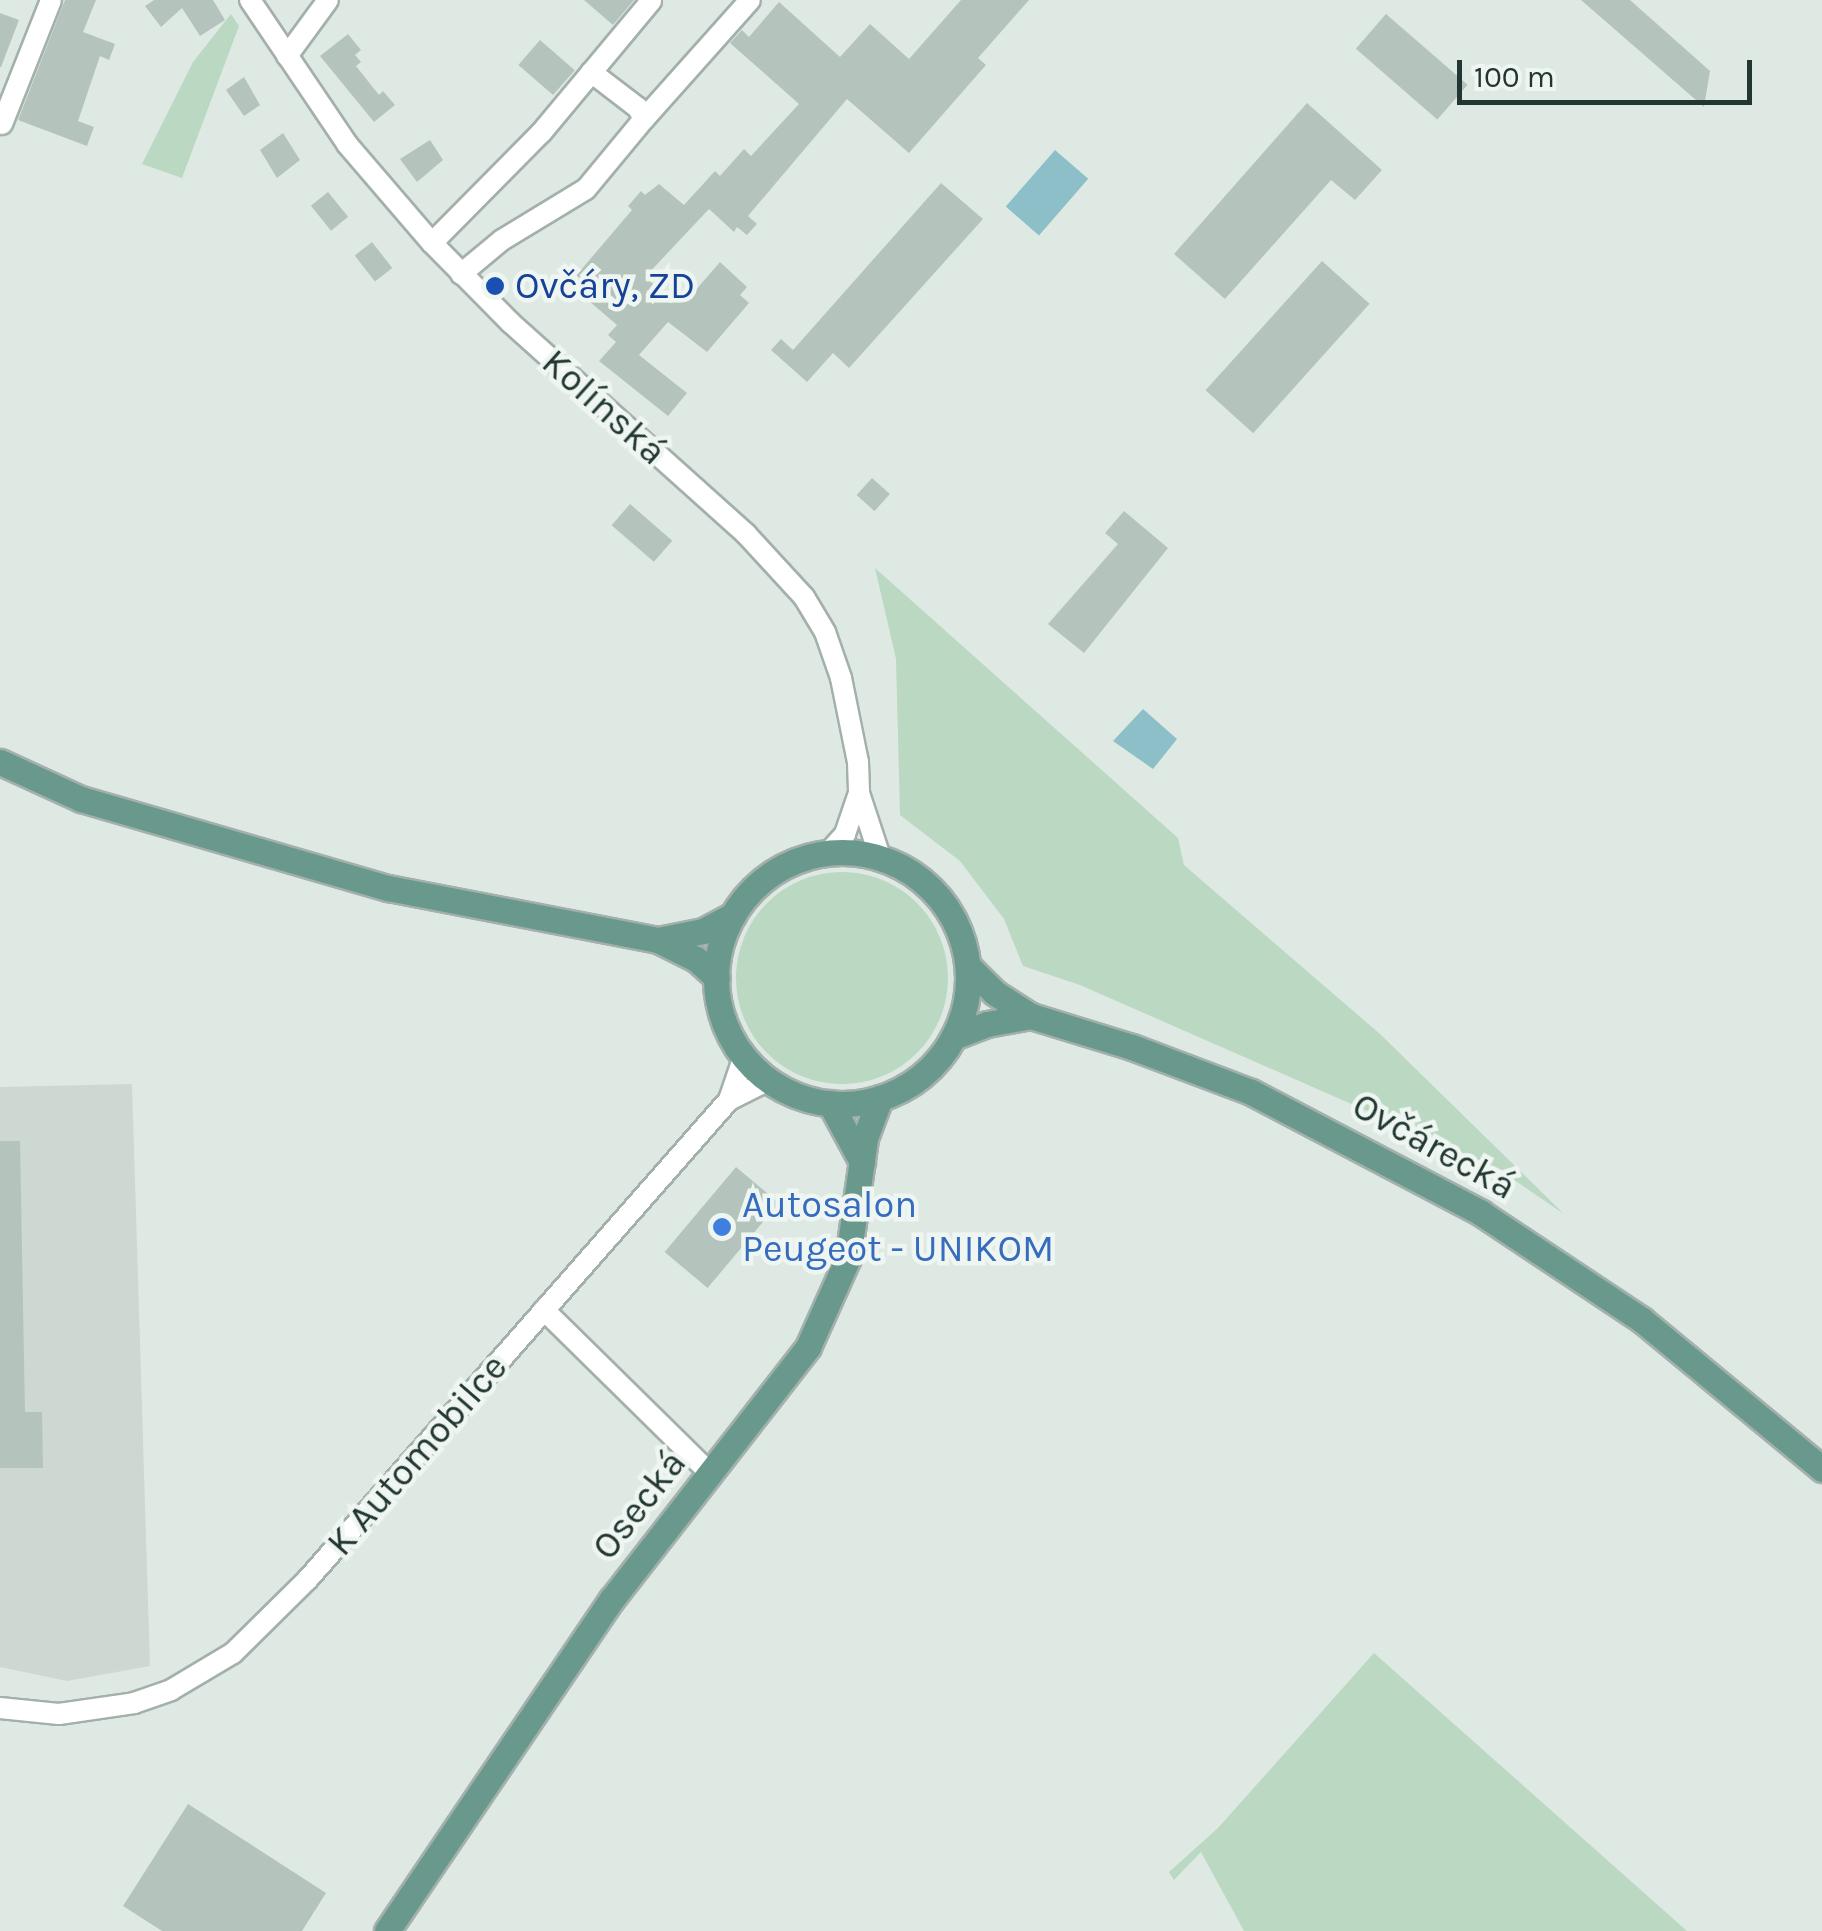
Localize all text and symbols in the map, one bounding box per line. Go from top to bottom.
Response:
scale bar [1462,40,1757,102]
text: 100 m [1474,59,1555,95]
place label: Ovčáry, ZD [515,263,695,309]
marker: Ovčáry, ZD [484,275,506,297]
street label: Kolínská [533,340,675,474]
street label: Ovčárecká [1345,1083,1523,1209]
place label: Autosalon Peugeot - UNIKOM [742,1182,1054,1272]
marker: Autosalon Peugeot - UNIKOM [711,1216,733,1238]
street label: K Automobilce [317,1345,517,1565]
street label: Osecká [582,1441,696,1569]

